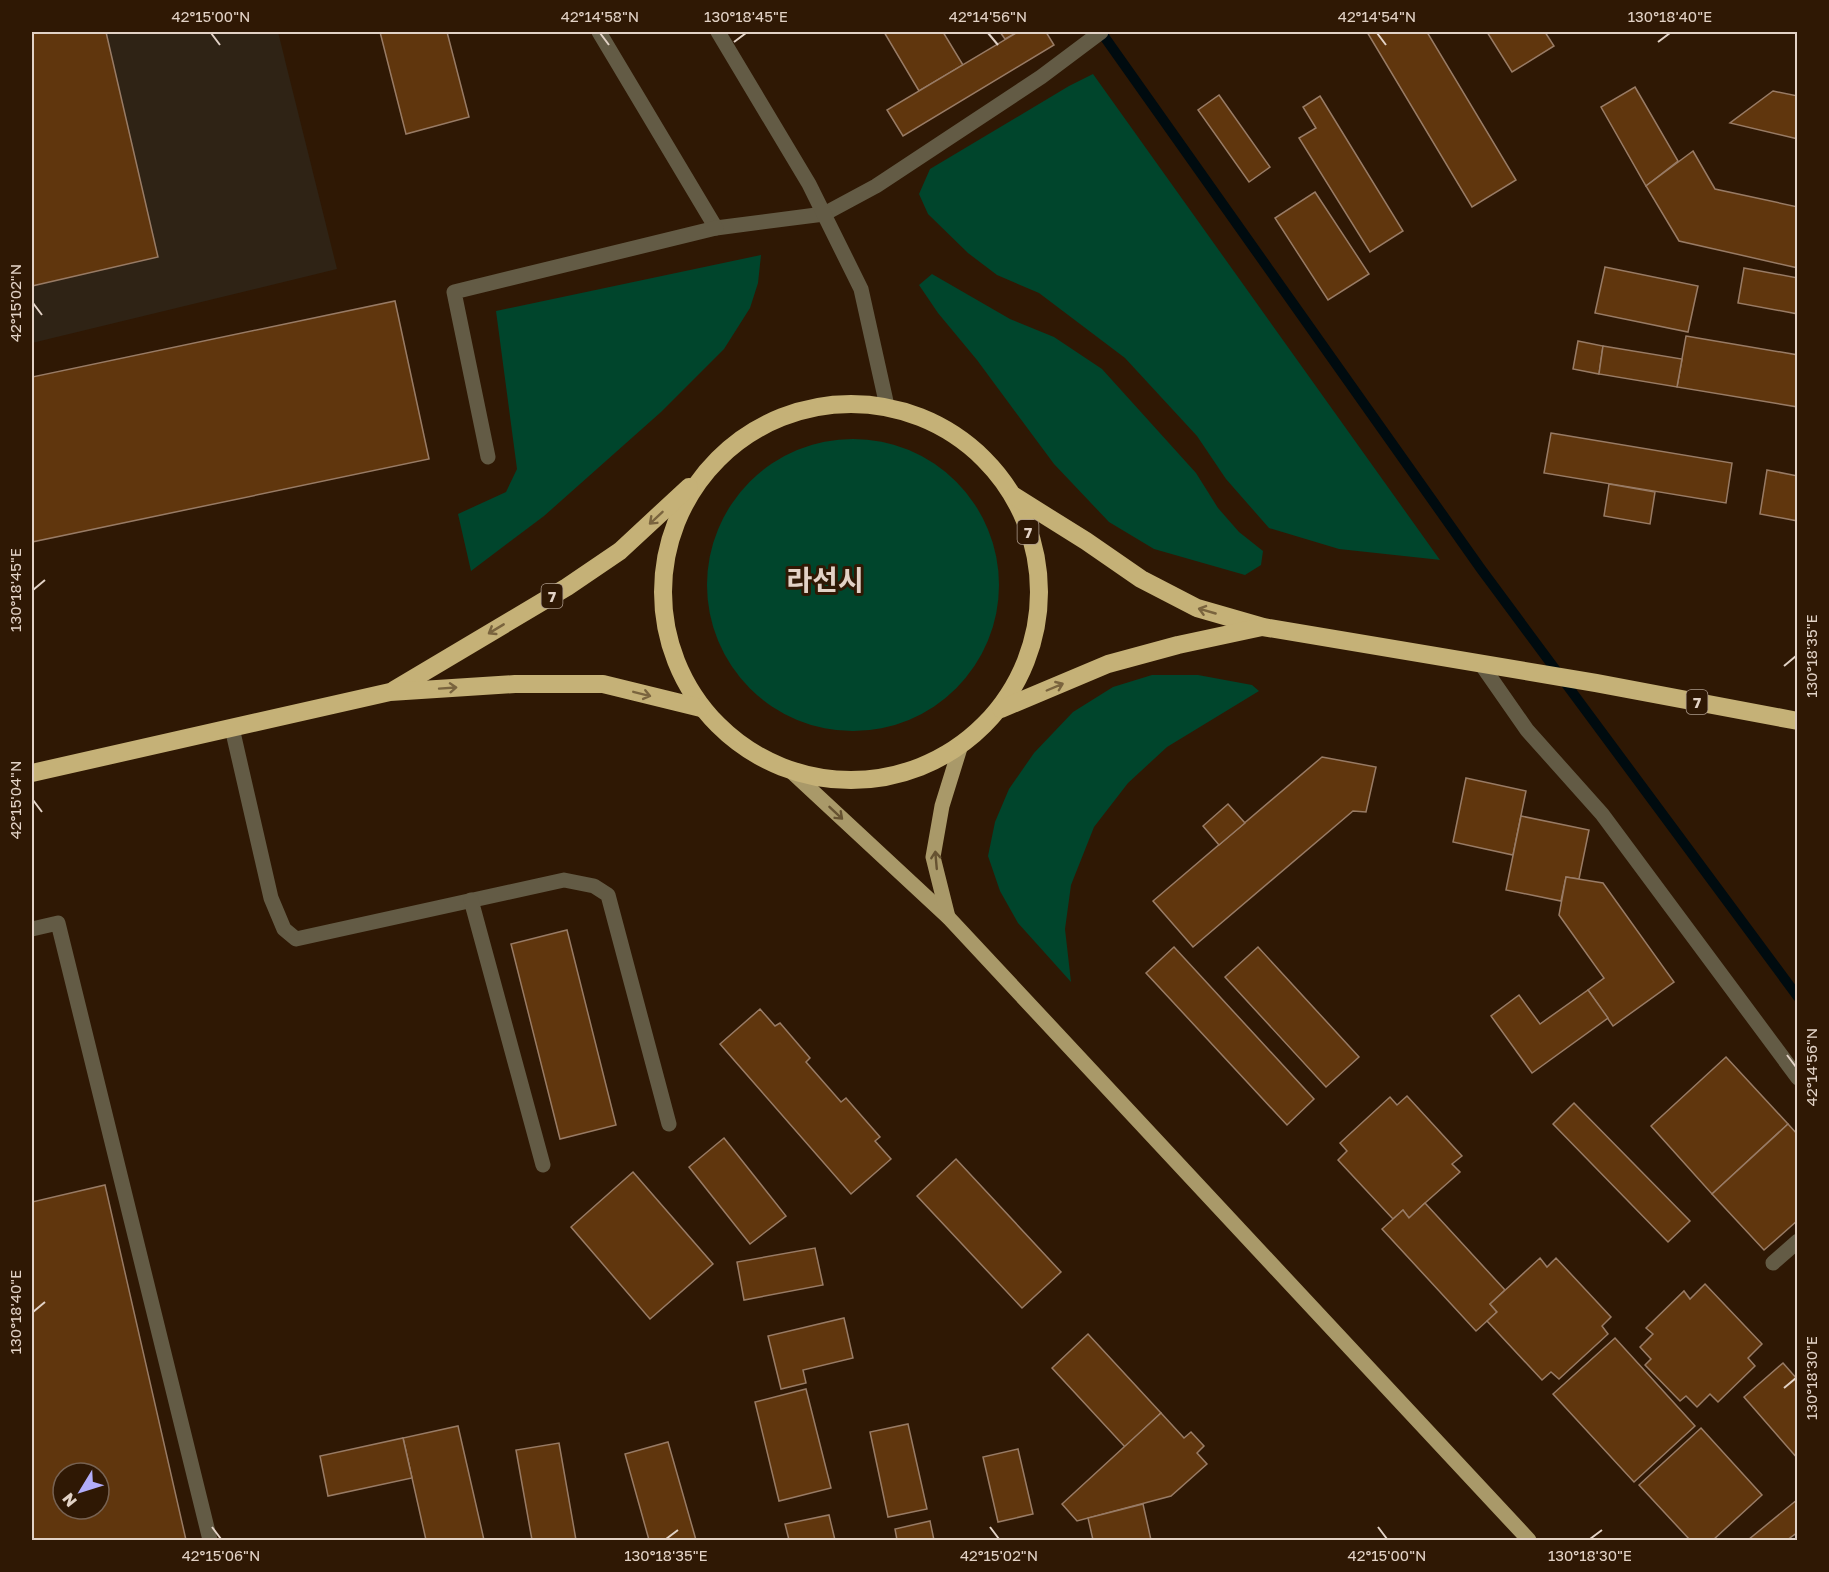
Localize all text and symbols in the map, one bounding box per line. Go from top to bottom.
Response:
text: 42°15'00"N [172,7,250,25]
text: 42°14'58"N [561,7,639,25]
text: 130°18'45"E [704,7,788,25]
text: 42°14'56"N [949,7,1027,25]
text: 42°14'54"N [1338,7,1416,25]
text: 130°18'40"E [1628,7,1712,25]
text: 42°15'02"N [6,264,24,342]
one-way arrow [649,511,664,525]
road number: 7 [1018,520,1038,544]
text: 130°18'45"E [6,548,24,632]
district label: 라선시 [786,563,864,596]
road number: 7 [542,584,562,608]
one-way arrow [1198,605,1217,616]
text: 130°18'35"E [1802,614,1820,698]
one-way arrow [488,623,505,635]
one-way arrow [1045,681,1063,692]
one-way arrow [438,683,458,694]
one-way arrow [632,688,651,700]
road number: 7 [1686,690,1708,714]
text: 42°15'04"N [6,761,24,839]
one-way arrow [828,806,843,820]
one-way arrow [930,851,941,870]
text: 42°14'56"N [1802,1028,1820,1106]
text: 130°18'40"E [6,1270,24,1354]
text: 130°18'30"E [1802,1336,1820,1420]
north arrow [51,1461,111,1521]
text: N [58,1489,81,1511]
text: 42°15'06"N [182,1546,260,1564]
text: 130°18'35"E [624,1546,708,1564]
text: 42°15'02"N [960,1546,1038,1564]
text: 42°15'00"N [1348,1546,1426,1564]
text: 130°18'30"E [1548,1546,1632,1564]

